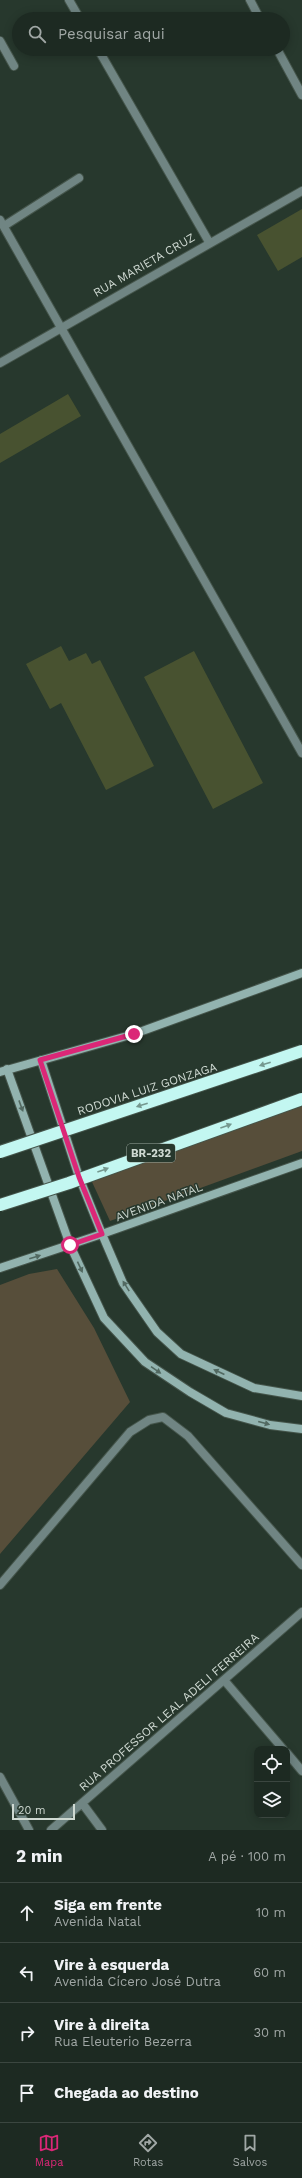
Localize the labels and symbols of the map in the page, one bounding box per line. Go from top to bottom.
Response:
street label: RUA MARIETA CRUZ [91,230,197,300]
route end [125,1025,143,1043]
street label: RODOVIA LUIZ GONZAGA [75,1060,219,1118]
one-way arrow [259,1061,271,1067]
one-way arrow [18,1101,24,1113]
one-way arrow [135,1102,147,1108]
one-way arrow [220,1123,232,1129]
road number: BR-232 [127,1144,175,1162]
one-way arrow [98,1167,110,1173]
street label: AVENIDA NATAL [113,1180,205,1224]
route start [61,1236,79,1254]
one-way arrow [29,1253,41,1259]
one-way arrow [78,1262,84,1274]
one-way arrow [122,1280,129,1292]
one-way arrow [151,1366,161,1374]
one-way arrow [213,1369,224,1375]
one-way arrow [257,1421,270,1427]
street label: RUA PROFESSOR LEAL ADELI FERREIRA [76,1630,262,1794]
scale bar [12,1802,75,1821]

